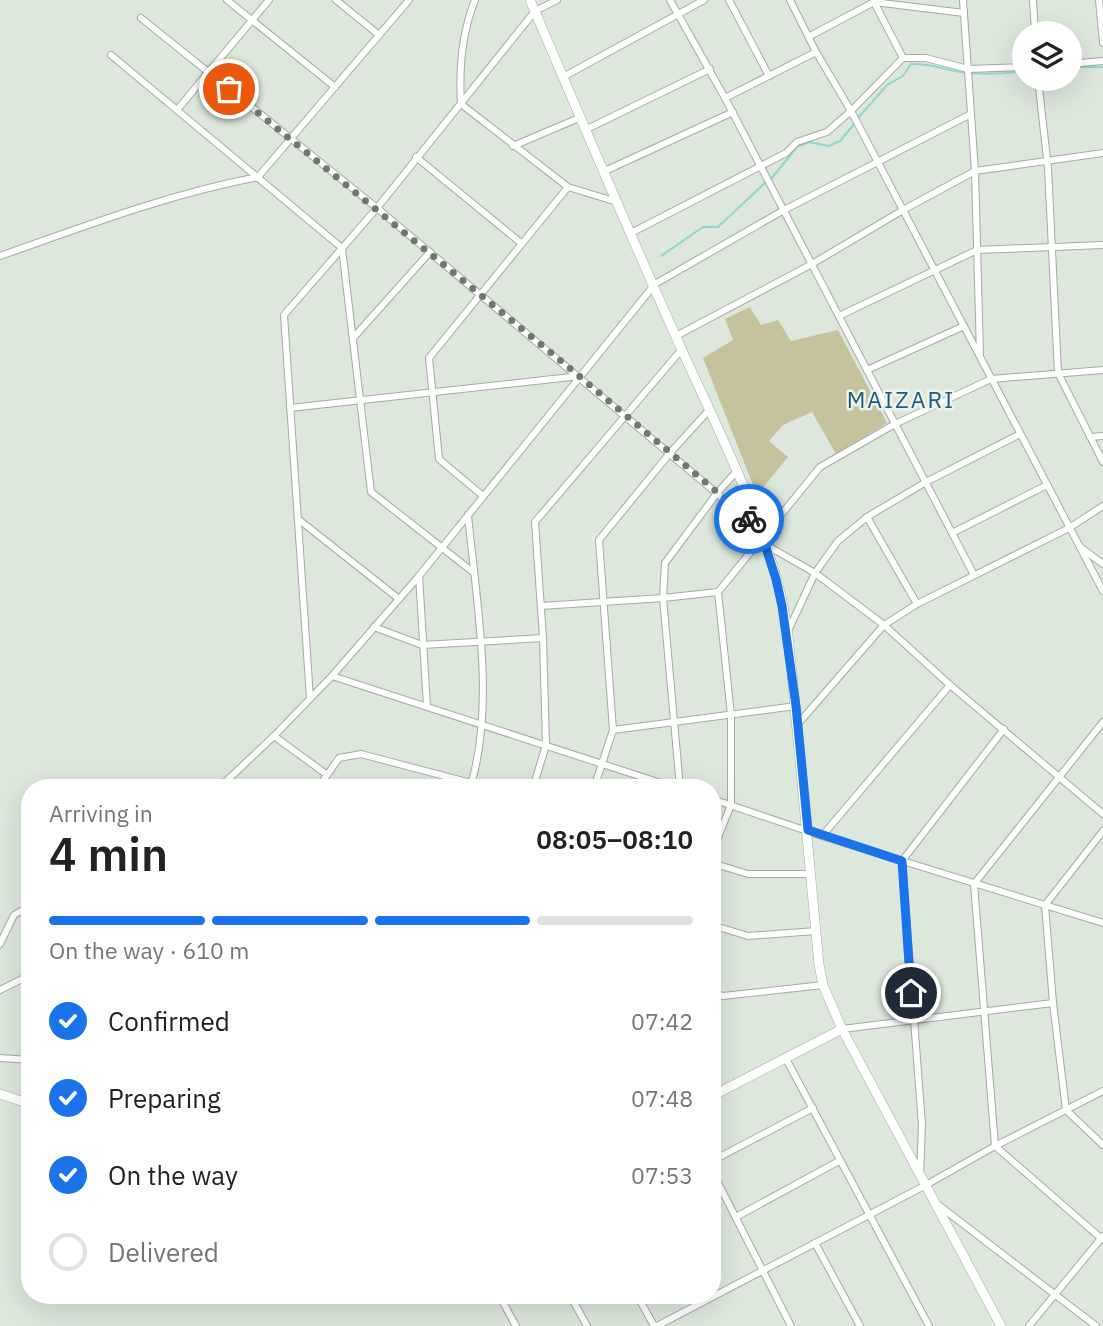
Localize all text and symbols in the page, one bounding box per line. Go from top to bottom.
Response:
map controls [1012,21,1082,91]
button: layers [1012,21,1082,91]
pin [199,59,259,119]
icon: bag [210,70,248,108]
district label: MAIZARI [847,384,955,414]
courier [714,484,784,554]
icon: bike [730,500,768,538]
text: Arriving in [49,798,153,828]
text: 08:05–08:10 [536,822,693,856]
text: 4 min [49,824,168,884]
text: On the way · 610 m [49,935,249,965]
pin [881,963,941,1023]
icon: home [892,974,930,1012]
icon: check [49,1002,87,1040]
text: Confirmed [108,1004,230,1038]
text: 07:42 [631,1006,693,1036]
icon: check [49,1079,87,1117]
text: Preparing [108,1081,221,1115]
text: 07:48 [631,1083,693,1113]
icon: check [49,1156,87,1194]
text: On the way [108,1158,238,1192]
text: 07:53 [631,1160,693,1190]
text: Delivered [108,1235,219,1269]

